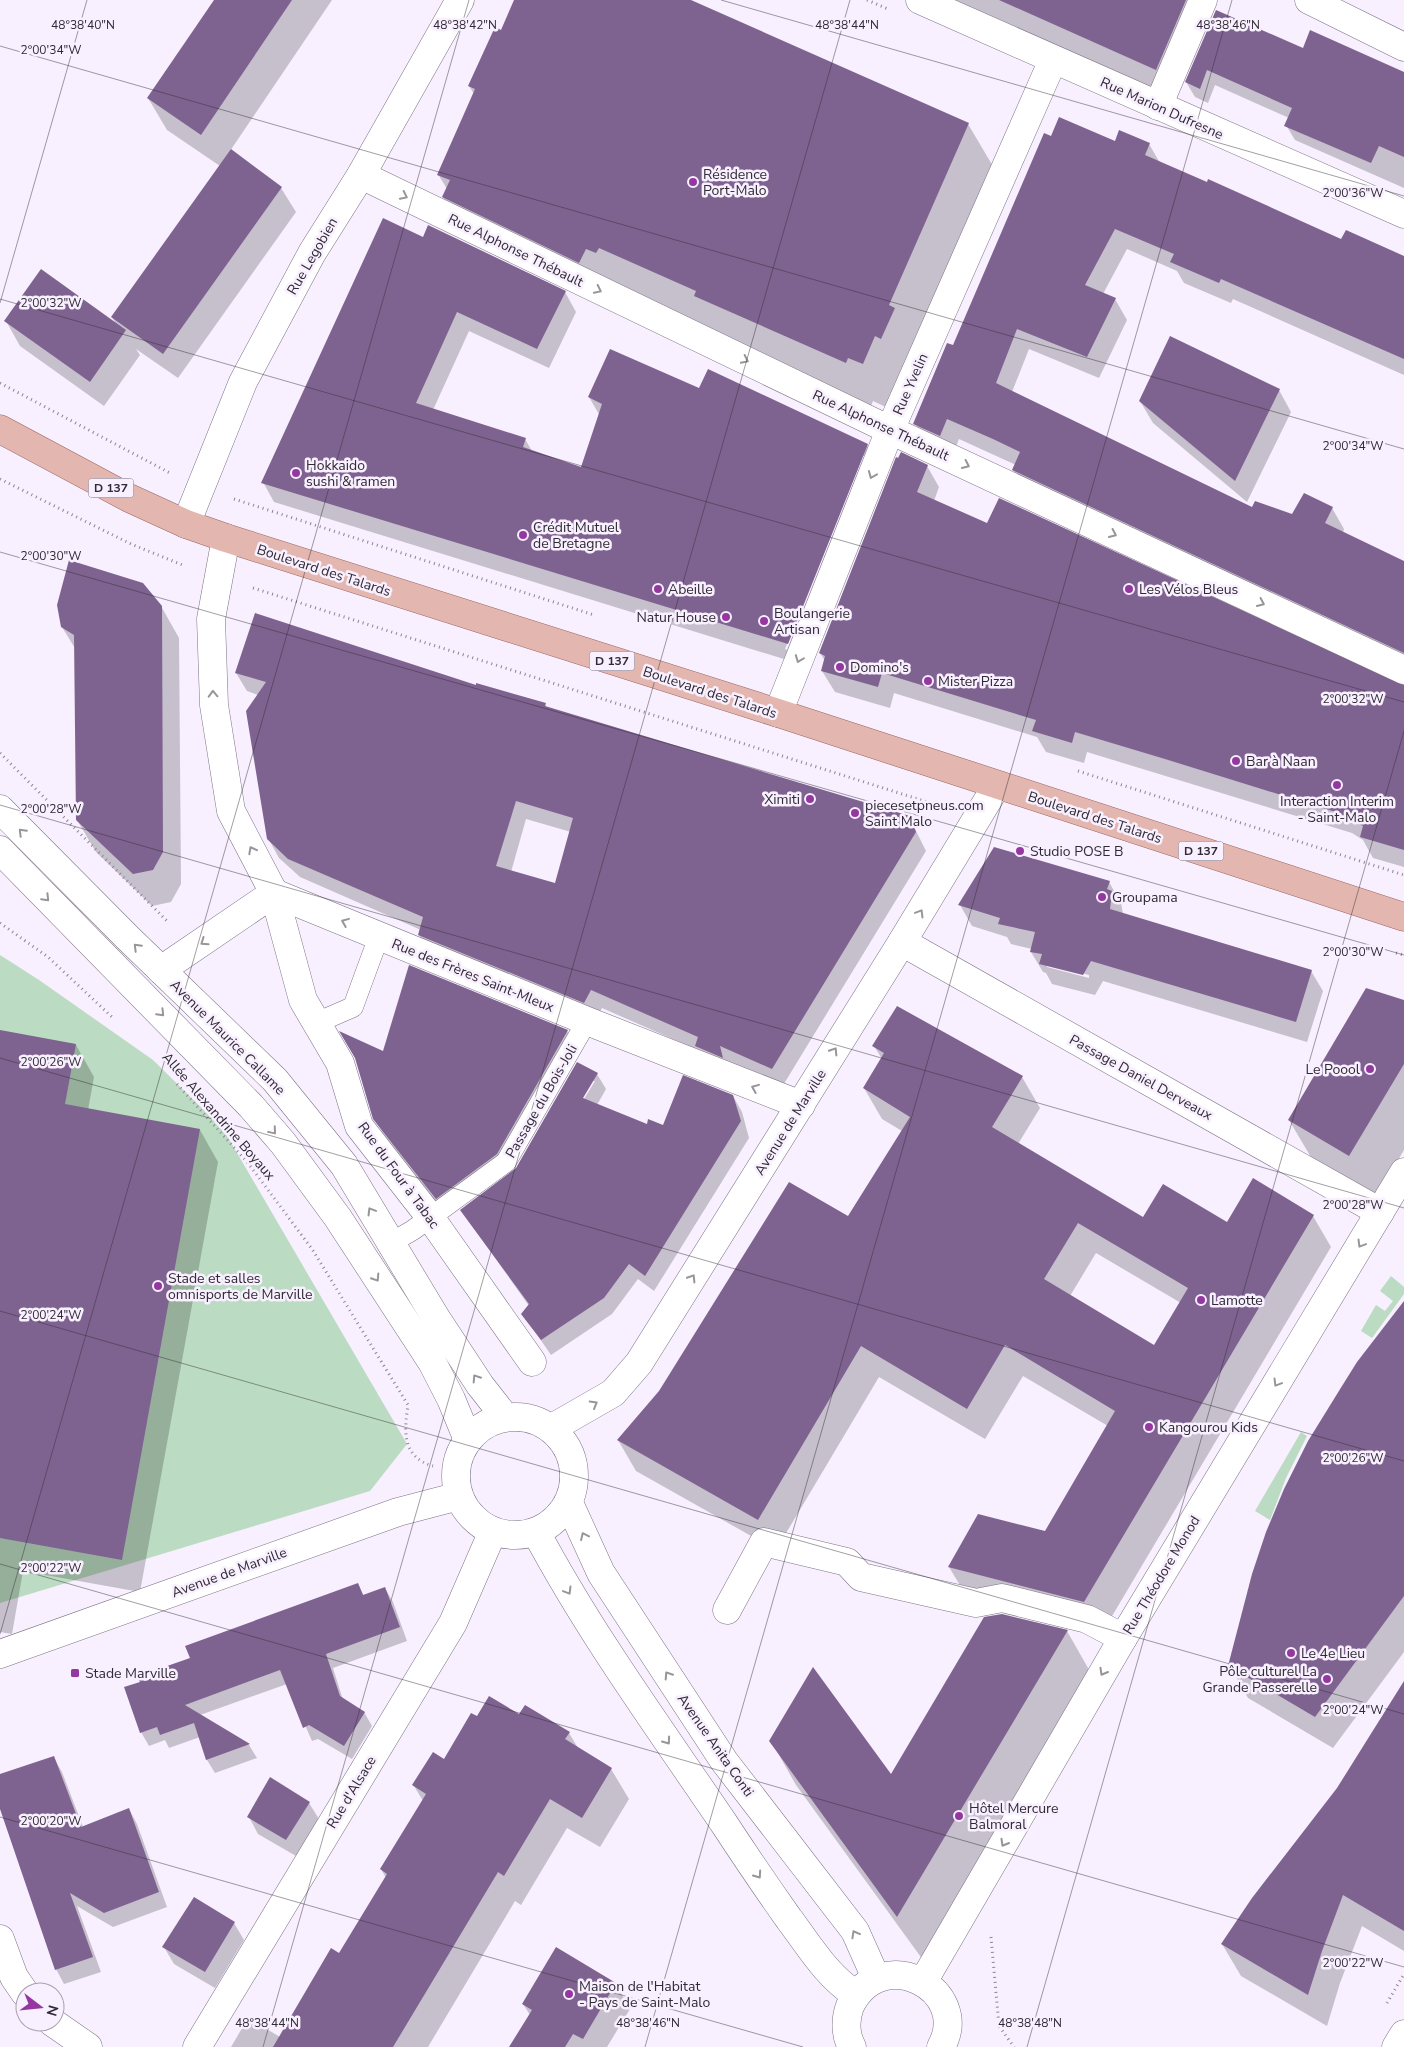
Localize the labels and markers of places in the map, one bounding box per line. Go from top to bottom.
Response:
place label: Résidence Port-Malo [703,165,767,200]
marker: Résidence Port-Malo [687,176,699,188]
place label: Hokkaido sushi & ramen [306,456,395,491]
marker: Hokkaido sushi & ramen [290,467,302,479]
place label: Crédit Mutuel de Bretagne [533,518,620,553]
marker: Crédit Mutuel de Bretagne [517,529,529,541]
place label: Abeille [668,580,713,599]
place label: Les Vélos Bleus [1139,580,1239,599]
marker: Abeille [652,583,664,595]
marker: Les Vélos Bleus [1123,583,1135,595]
place label: Boulangerie Artisan [774,604,850,639]
place label: Natur House [636,608,716,627]
marker: Natur House [720,611,732,623]
marker: Boulangerie Artisan [758,615,770,627]
place label: Domino's [850,658,909,677]
marker: Domino's [834,661,846,673]
place label: Mister Pizza [938,672,1013,691]
marker: Mister Pizza [922,675,934,687]
place label: Bar à Naan [1246,752,1316,771]
marker: Bar à Naan [1230,755,1242,767]
marker: Interaction Interim - Saint-Malo [1331,779,1343,791]
place label: Ximiti [764,790,800,809]
place label: Interaction Interim - Saint-Malo [1280,792,1394,827]
marker: Ximiti [804,793,816,805]
place label: piecesetpneus.com Saint Malo [865,796,984,831]
marker: piecesetpneus.com Saint Malo [849,807,861,819]
place label: Studio POSE B [1030,842,1123,861]
marker: Studio POSE B [1014,845,1026,857]
place label: Groupama [1112,888,1178,907]
marker: Groupama [1096,891,1108,903]
place label: Le Poool [1305,1060,1361,1079]
marker: Le Poool [1364,1063,1376,1075]
place label: Stade et salles omnisports de Marville [168,1269,312,1304]
marker: Stade et salles omnisports de Marville [152,1280,164,1292]
place label: Lamotte [1211,1291,1263,1310]
marker: Lamotte [1195,1294,1207,1306]
place label: Kangourou Kids [1159,1418,1258,1437]
marker: Kangourou Kids [1143,1421,1155,1433]
place label: Le 4e Lieu [1301,1644,1365,1663]
marker: Le 4e Lieu [1285,1647,1297,1659]
place label: Pôle culturel La Grande Passerelle [1202,1662,1317,1697]
place label: Stade Marville [85,1664,176,1683]
marker: Stade Marville [69,1667,81,1679]
marker: Pôle culturel La Grande Passerelle [1321,1673,1333,1685]
place label: Hôtel Mercure Balmoral [969,1799,1058,1834]
marker: Hôtel Mercure Balmoral [953,1810,965,1822]
place label: Maison de l'Habitat - Pays de Saint-Malo [579,1977,710,2012]
marker: Maison de l'Habitat - Pays de Saint-Malo [563,1988,575,2000]

